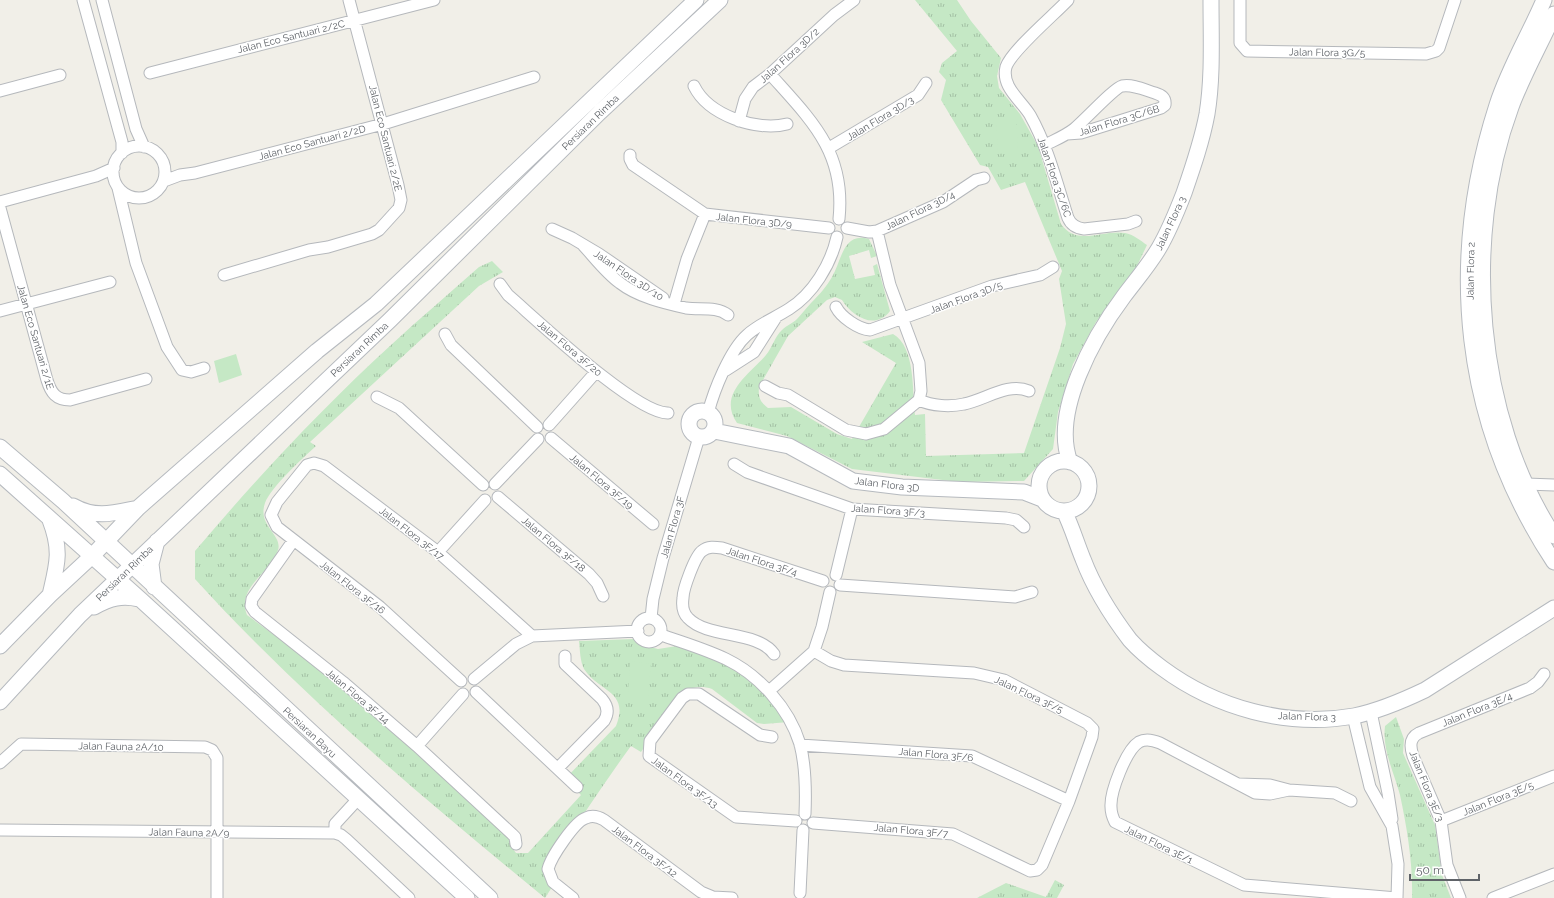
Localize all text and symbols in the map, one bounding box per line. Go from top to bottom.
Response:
street label: Jalan Eco Santuari 2/2C [236,18,346,55]
street label: Jalan Flora 3D/2 [757,26,821,85]
street label: Jalan Flora 3G/5 [1289,46,1366,59]
street label: Jalan Eco Santuari 2/2E [367,84,404,192]
street label: Persiaran Rimba [560,92,621,152]
street label: Jalan Flora 3D/3 [845,94,916,143]
street label: Jalan Flora 3C/6B [1078,103,1161,138]
street label: Jalan Eco Santuari 2/2D [257,123,367,162]
street label: Jalan Flora 3C/6C [1036,136,1073,219]
street label: Jalan Flora 3D/4 [884,189,957,232]
street label: Jalan Flora 3 [1153,195,1188,252]
street label: Jalan Flora 3D/9 [715,211,793,230]
street label: Jalan Flora 2 [1464,242,1477,300]
street label: Jalan Flora 3D/10 [592,248,665,303]
street label: Jalan Flora 3D/5 [929,279,1004,316]
street label: Jalan Eco Santuari 2/1E [15,284,56,391]
street label: Jalan Flora 3F/20 [535,318,604,378]
street label: Persiaran Rimba [328,320,390,379]
street label: Jalan Flora 3F/19 [568,452,636,511]
street label: Jalan Flora 3D [854,475,920,494]
street label: Jalan Flora 3F [658,495,687,559]
street label: Jalan Flora 3F/3 [851,502,925,519]
street label: Jalan Flora 3F/17 [377,505,447,562]
street label: Jalan Flora 3F/18 [520,515,588,574]
street label: Persiaran Rimba [94,543,155,603]
street label: Jalan Flora 3F/4 [725,545,799,578]
street label: Jalan Flora 3F/16 [318,559,387,616]
street label: Jalan Flora 3F/14 [324,667,392,726]
street label: Jalan Flora 3F/5 [993,674,1065,715]
street label: Jalan Flora 3E/4 [1440,690,1514,729]
street label: Persiaran Bayu [281,705,339,760]
street label: Jalan Flora 3 [1278,710,1336,723]
street label: Jalan Fauna 2A/10 [78,740,164,753]
street label: Jalan Flora 3F/6 [898,746,974,763]
street label: Jalan Flora 3E/3 [1407,749,1446,823]
street label: Jalan Flora 3F/13 [650,755,720,810]
street label: Jalan Flora 3E/5 [1461,779,1536,818]
street label: Jalan Flora 3F/7 [873,822,949,839]
street label: Jalan Flora 3F/12 [610,823,679,879]
street label: Jalan Flora 3E/1 [1123,823,1195,866]
street label: Jalan Fauna 2A/9 [149,826,230,839]
scale bar [1410,856,1479,882]
text: 50 m [1416,863,1444,877]

